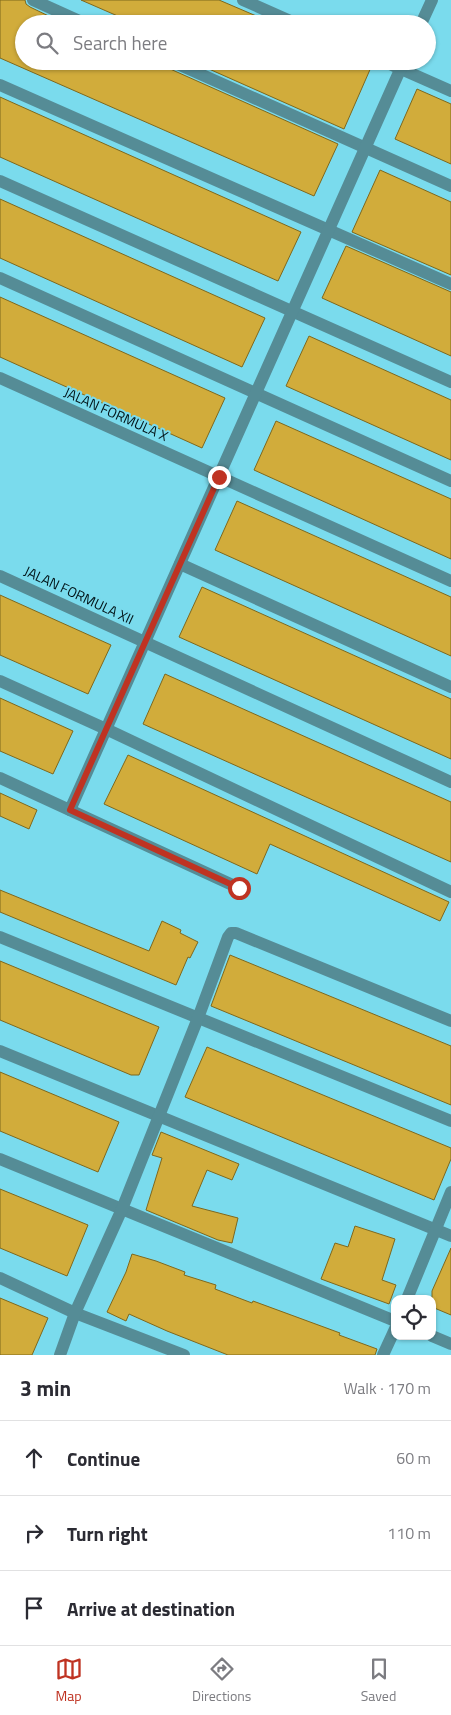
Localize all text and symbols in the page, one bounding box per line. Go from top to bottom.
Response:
search box [15,15,436,70]
text: Search here [73,28,167,57]
icon: search [33,29,61,57]
street label: JALAN FORMULA X [61,381,172,446]
route end [208,466,231,489]
street label: JALAN FORMULA XII [21,560,137,629]
route start [228,877,251,900]
map controls [391,1295,436,1340]
button: locate [391,1295,436,1340]
text: 3 min [20,1372,71,1404]
text: Walk · 170 m [343,1376,431,1400]
icon: ahead [20,1444,48,1472]
text: Continue [67,1444,140,1473]
text: 60 m [396,1446,431,1470]
icon: right [20,1519,48,1547]
text: Turn right [67,1519,148,1548]
text: 110 m [387,1521,431,1545]
icon: arrive [20,1594,48,1622]
text: Arrive at destination [67,1594,235,1623]
tab: Map [55,1655,83,1706]
tab: Directions [192,1655,251,1706]
tab: Saved [361,1655,396,1706]

